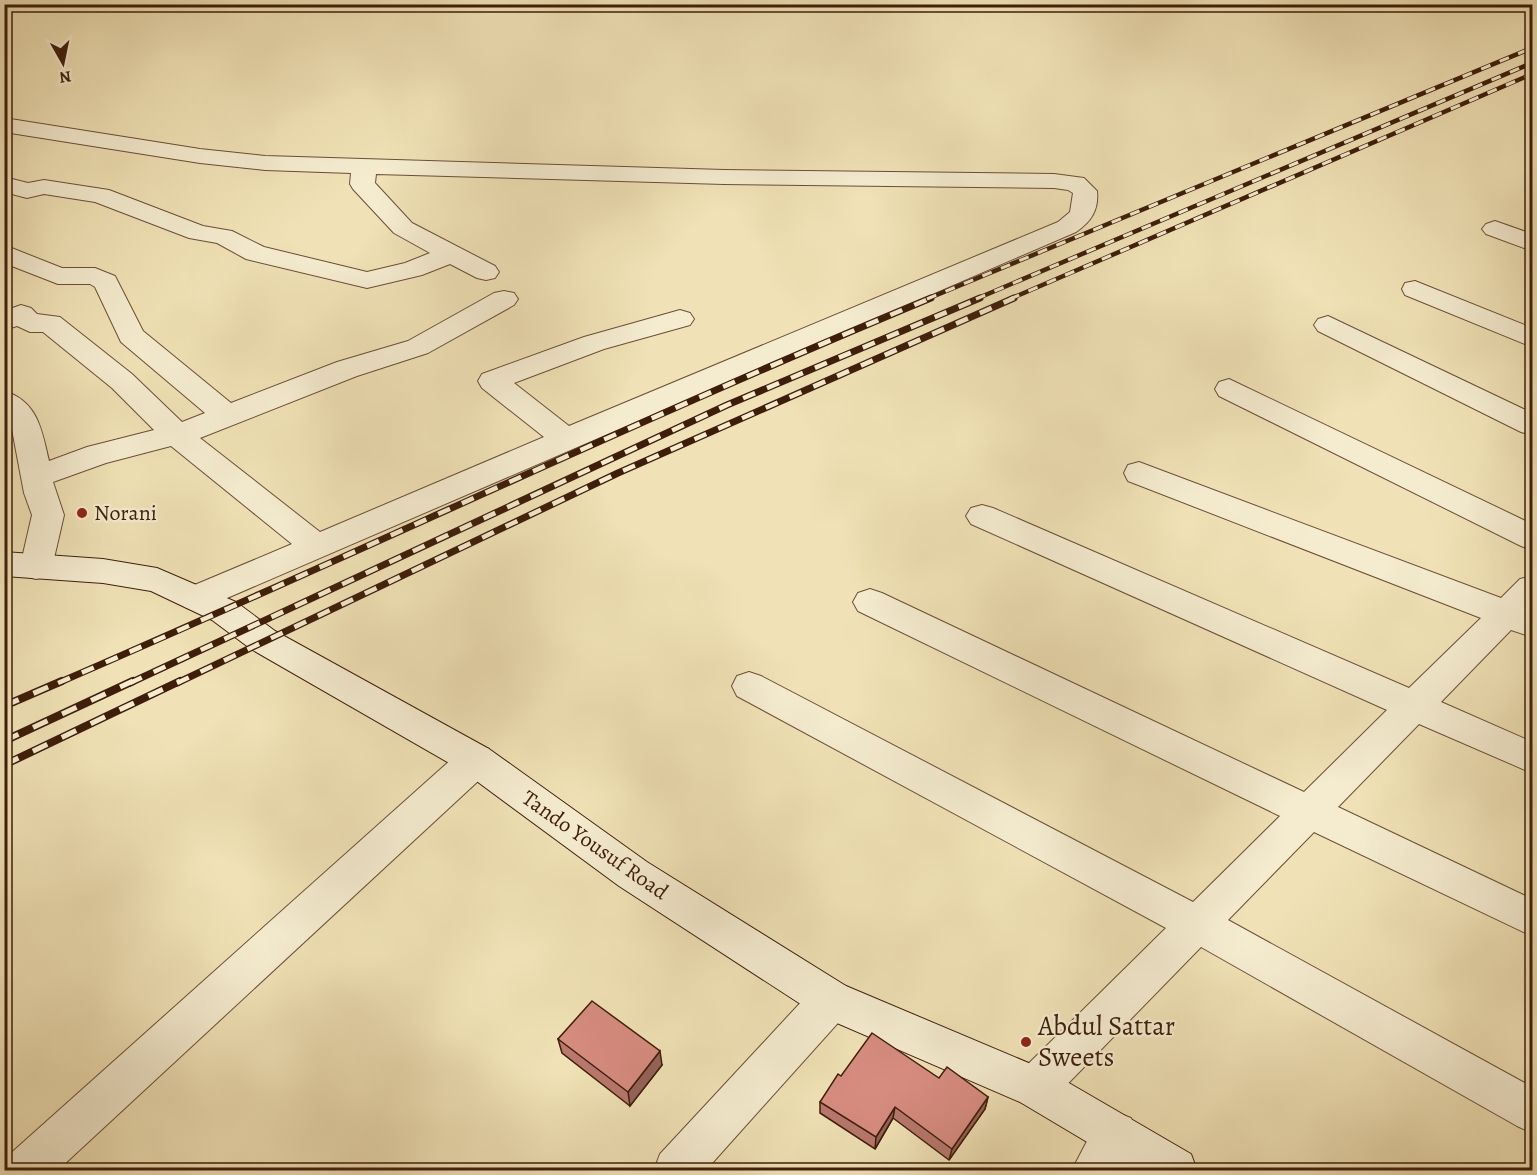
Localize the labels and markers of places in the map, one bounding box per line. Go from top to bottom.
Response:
place label: Norani [94,498,157,528]
marker: Norani [75,506,89,520]
place label: Abdul Sattar Sweets [1037,1008,1175,1075]
marker: Abdul Sattar Sweets [1019,1035,1033,1049]

